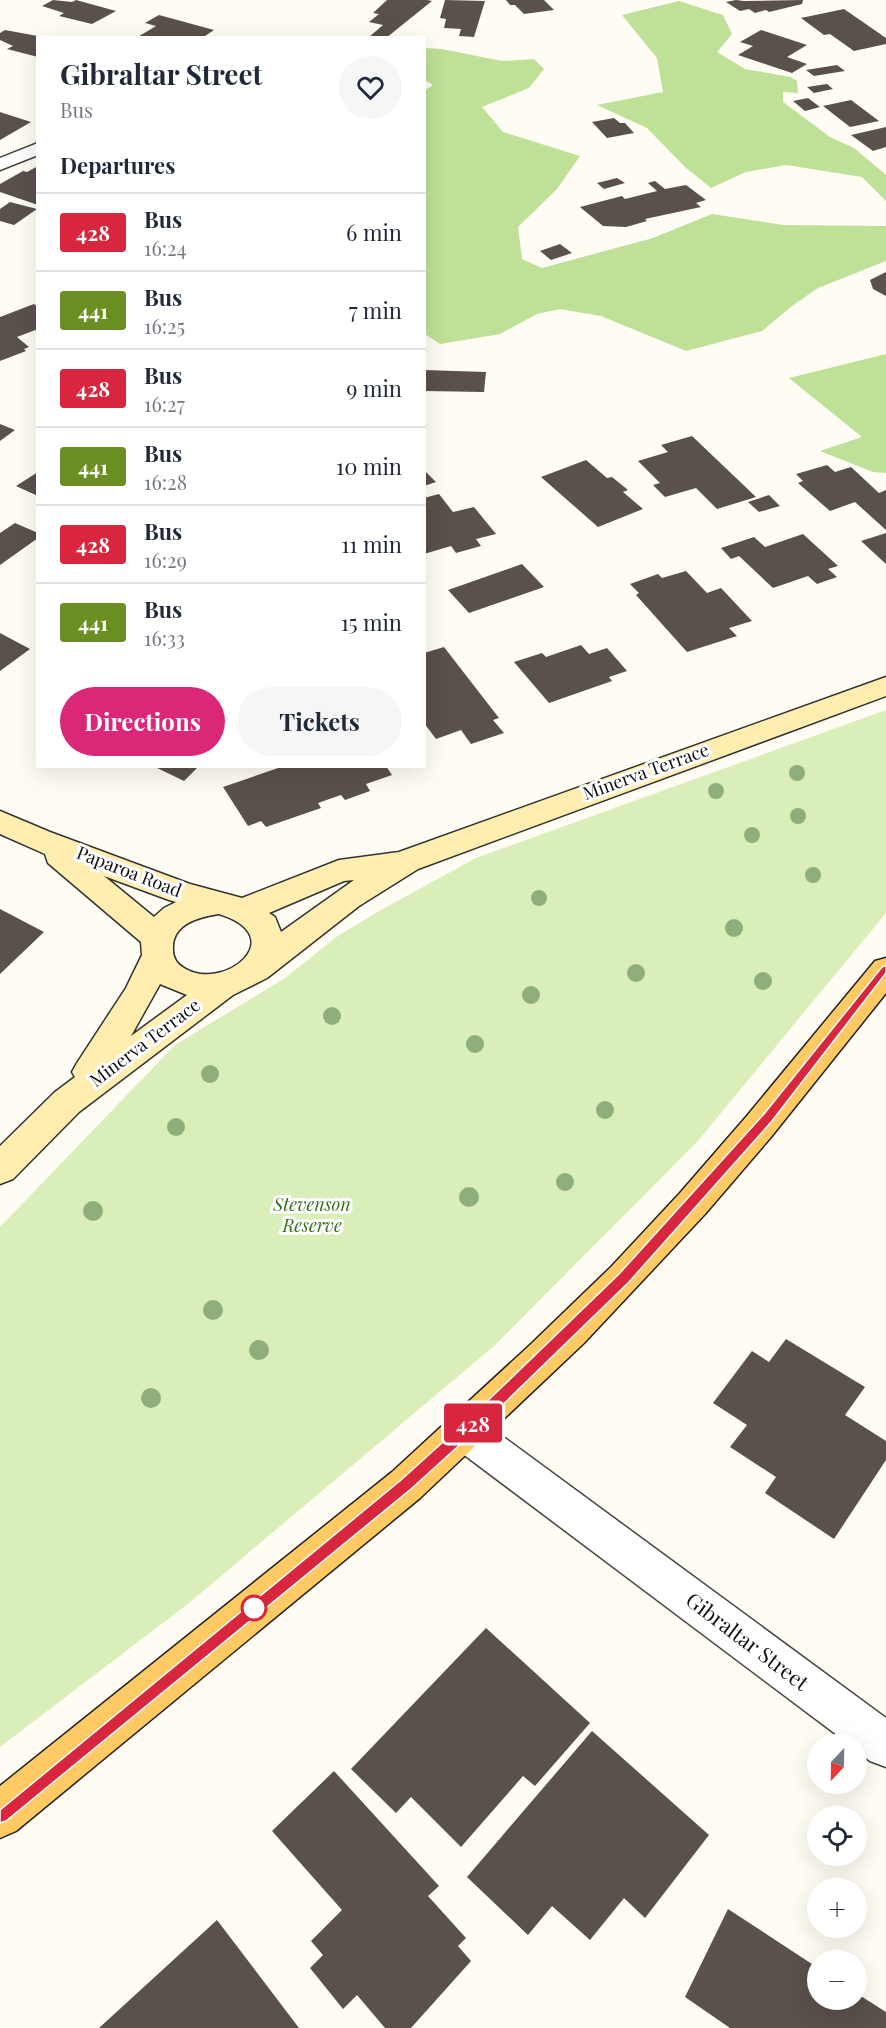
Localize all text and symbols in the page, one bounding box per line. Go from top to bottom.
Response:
text: Gibraltar Street [60,55,262,92]
button: heart [339,56,402,119]
text: Bus [60,96,93,123]
text: Departures [60,150,175,180]
text: Bus [144,204,182,234]
text: 6 min [346,217,402,247]
text: 428 [76,218,110,246]
text: 16:24 [144,234,187,261]
text: Bus [144,282,182,312]
text: 7 min [349,295,402,325]
text: 441 [78,296,108,324]
text: 16:25 [144,312,185,339]
text: Bus [144,360,182,390]
text: 9 min [346,373,402,403]
text: 428 [76,374,110,402]
text: 16:27 [144,390,185,417]
text: Bus [144,438,182,468]
text: 10 min [336,451,402,481]
text: 441 [78,452,108,480]
text: 16:28 [144,468,187,495]
text: Bus [144,516,182,546]
text: 11 min [341,529,402,559]
text: 428 [76,530,110,558]
text: 16:29 [144,546,187,573]
text: Bus [144,594,182,624]
text: 15 min [341,607,402,637]
text: 441 [78,608,108,636]
text: 16:33 [144,624,185,651]
button: Directions [60,687,225,756]
button: Tickets [237,687,402,756]
street label: Minerva Terrace [579,737,712,805]
street label: Paparoa Road [73,840,186,902]
street label: Minerva Terrace [84,993,205,1092]
park label: Stevenson Reserve [272,1192,351,1237]
line badge: 428 [438,1404,508,1442]
text: 428 [456,1409,490,1437]
street label: Gibraltar Street [681,1585,816,1696]
unlabelled marker [241,1595,267,1621]
north arrow [807,1734,867,1794]
map controls [807,1734,867,2010]
button: locate [807,1806,867,1866]
button: + [807,1878,867,1938]
button: − [807,1950,867,2010]

